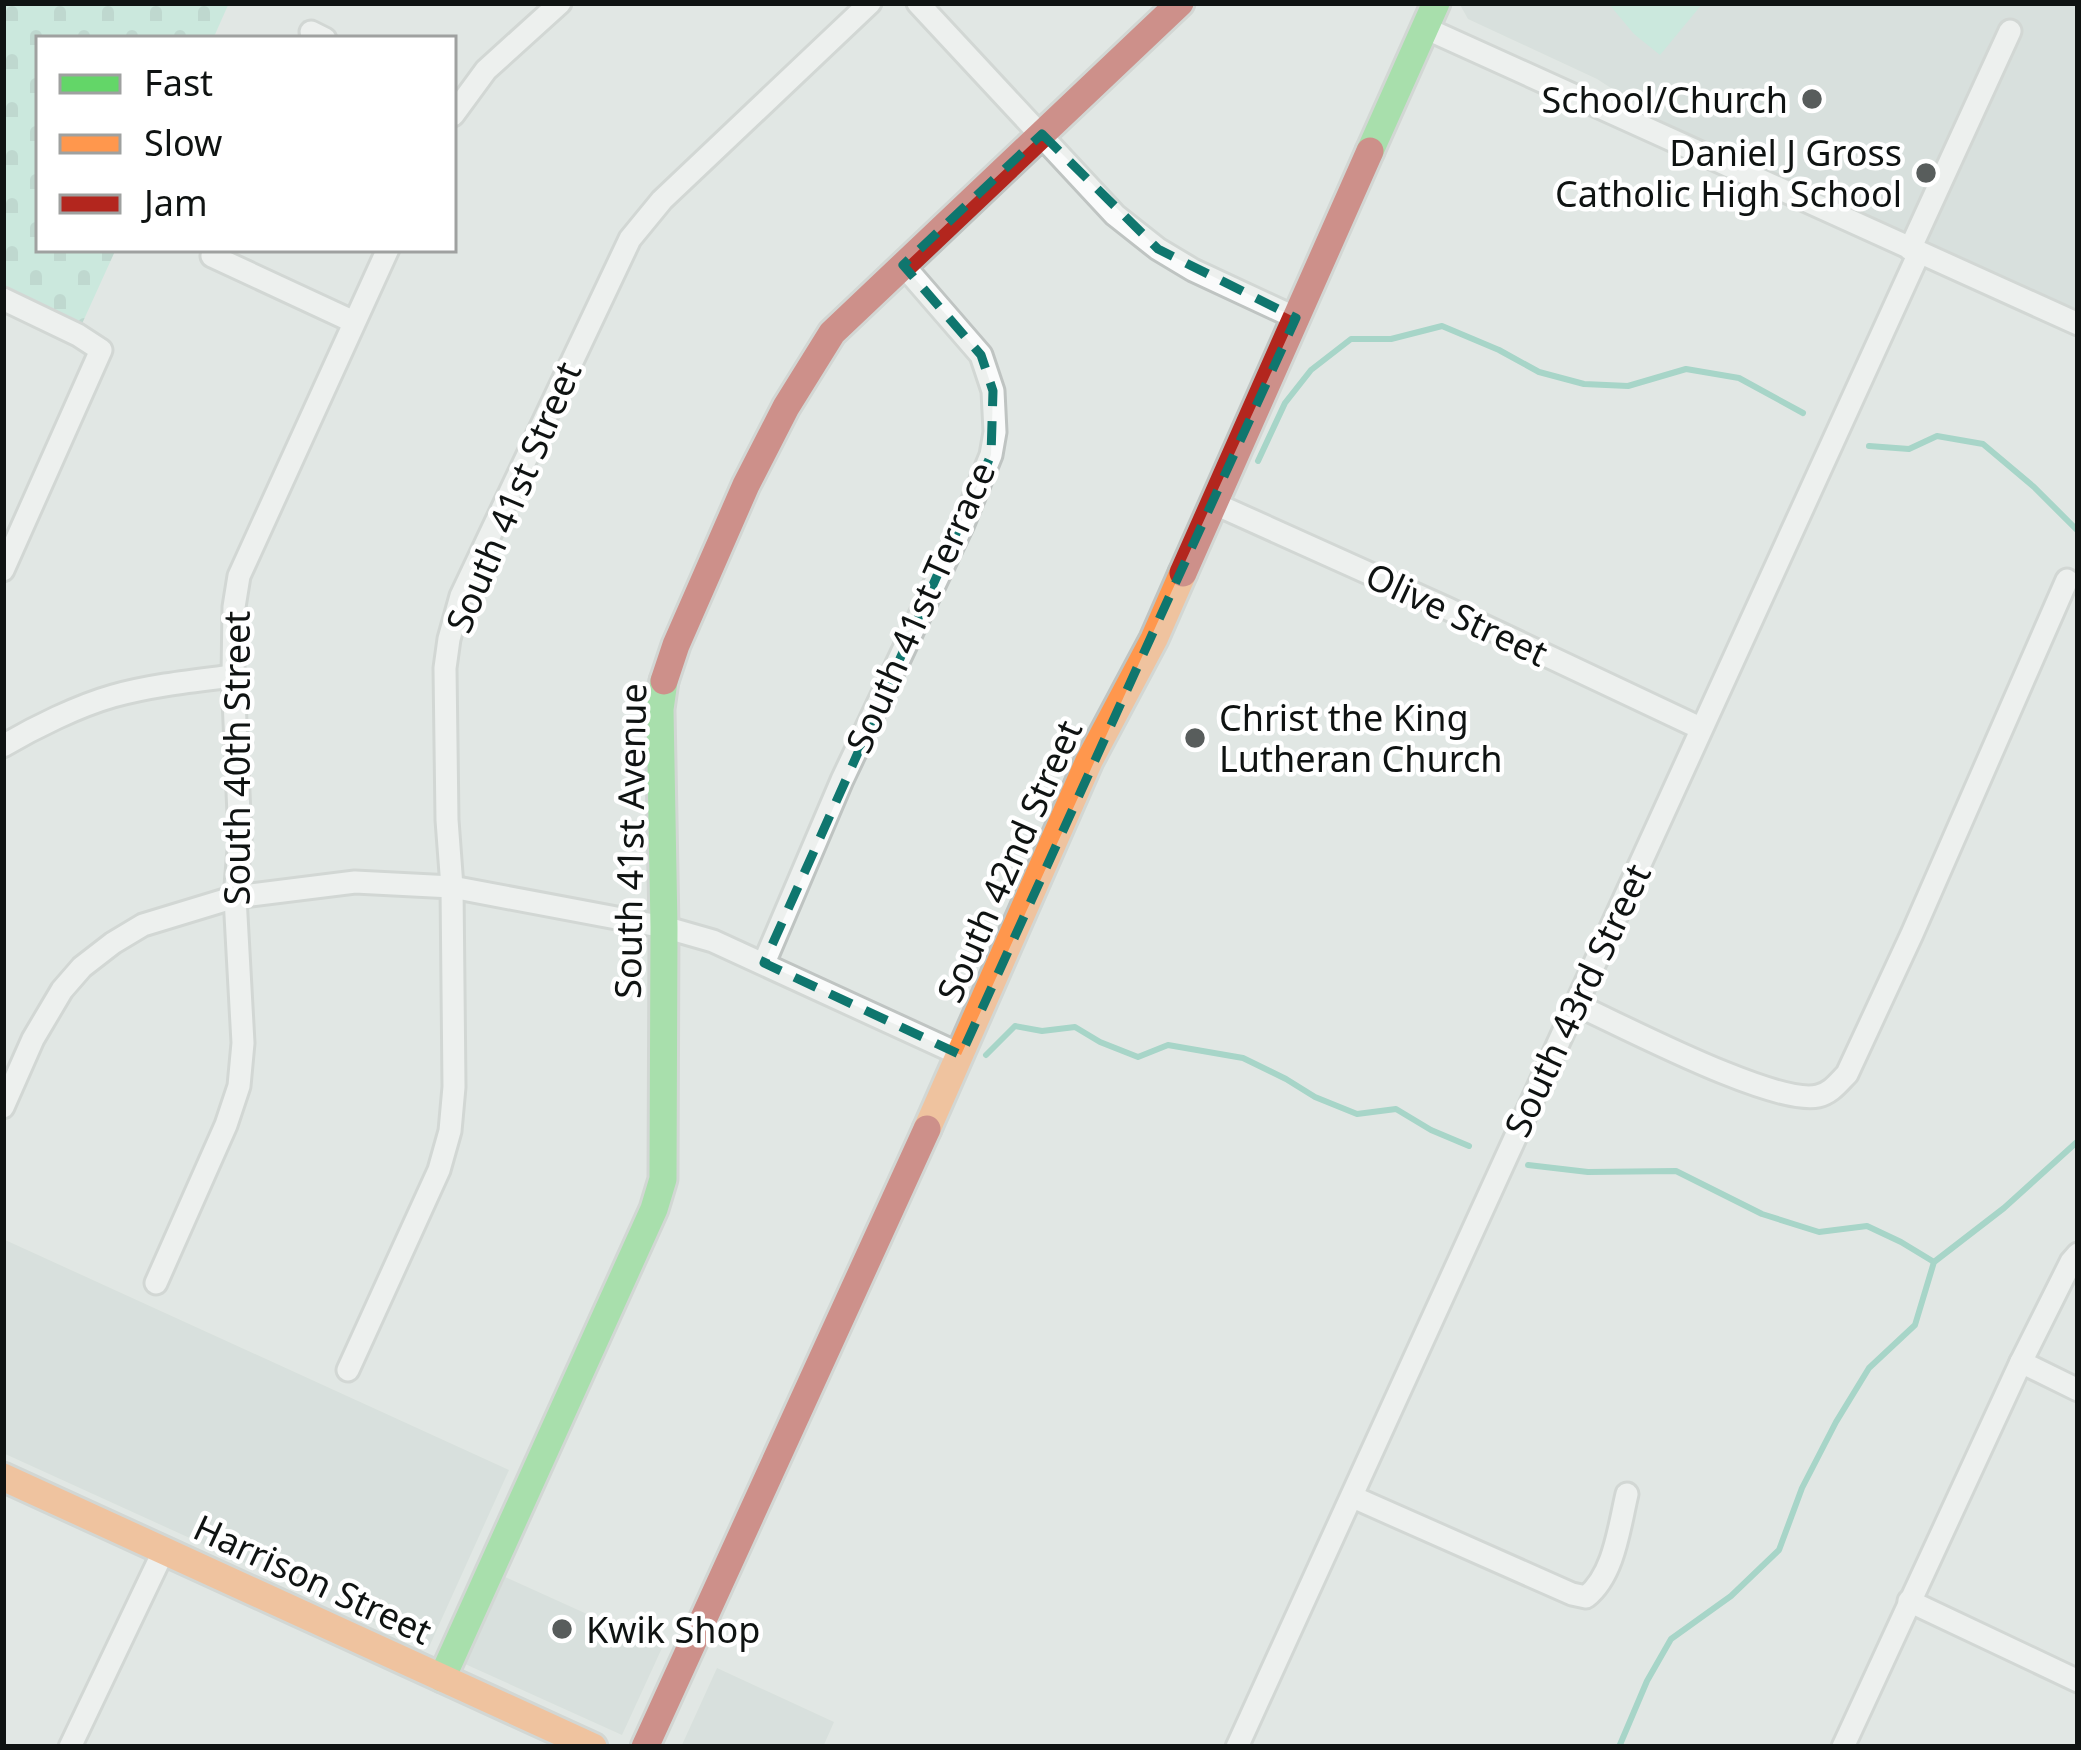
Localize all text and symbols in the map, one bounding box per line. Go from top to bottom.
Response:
legend [36,36,456,252]
text: Fast [144,58,213,107]
place label: School/Church [1542,75,1788,124]
marker: School/Church [1799,86,1825,112]
text: Slow [144,118,222,167]
place label: Daniel J Gross Catholic High School [1555,128,1902,218]
marker: Daniel J Gross Catholic High School [1913,160,1939,186]
text: Jam [141,178,208,227]
street label: South 41st Street [434,354,592,640]
street label: South 41st Terrace [834,454,1006,760]
street label: Olive Street [1358,551,1556,677]
street label: South 40th Street [212,611,261,905]
street label: South 41st Avenue [603,683,657,999]
place label: Christ the King Lutheran Church [1219,693,1503,783]
street label: South 42nd Street [925,712,1093,1010]
marker: Christ the King Lutheran Church [1182,725,1208,751]
street label: South 43rd Street [1492,856,1662,1144]
street label: Harrison Street [186,1502,440,1656]
place label: Kwik Shop [586,1605,760,1654]
marker: Kwik Shop [549,1616,575,1642]

